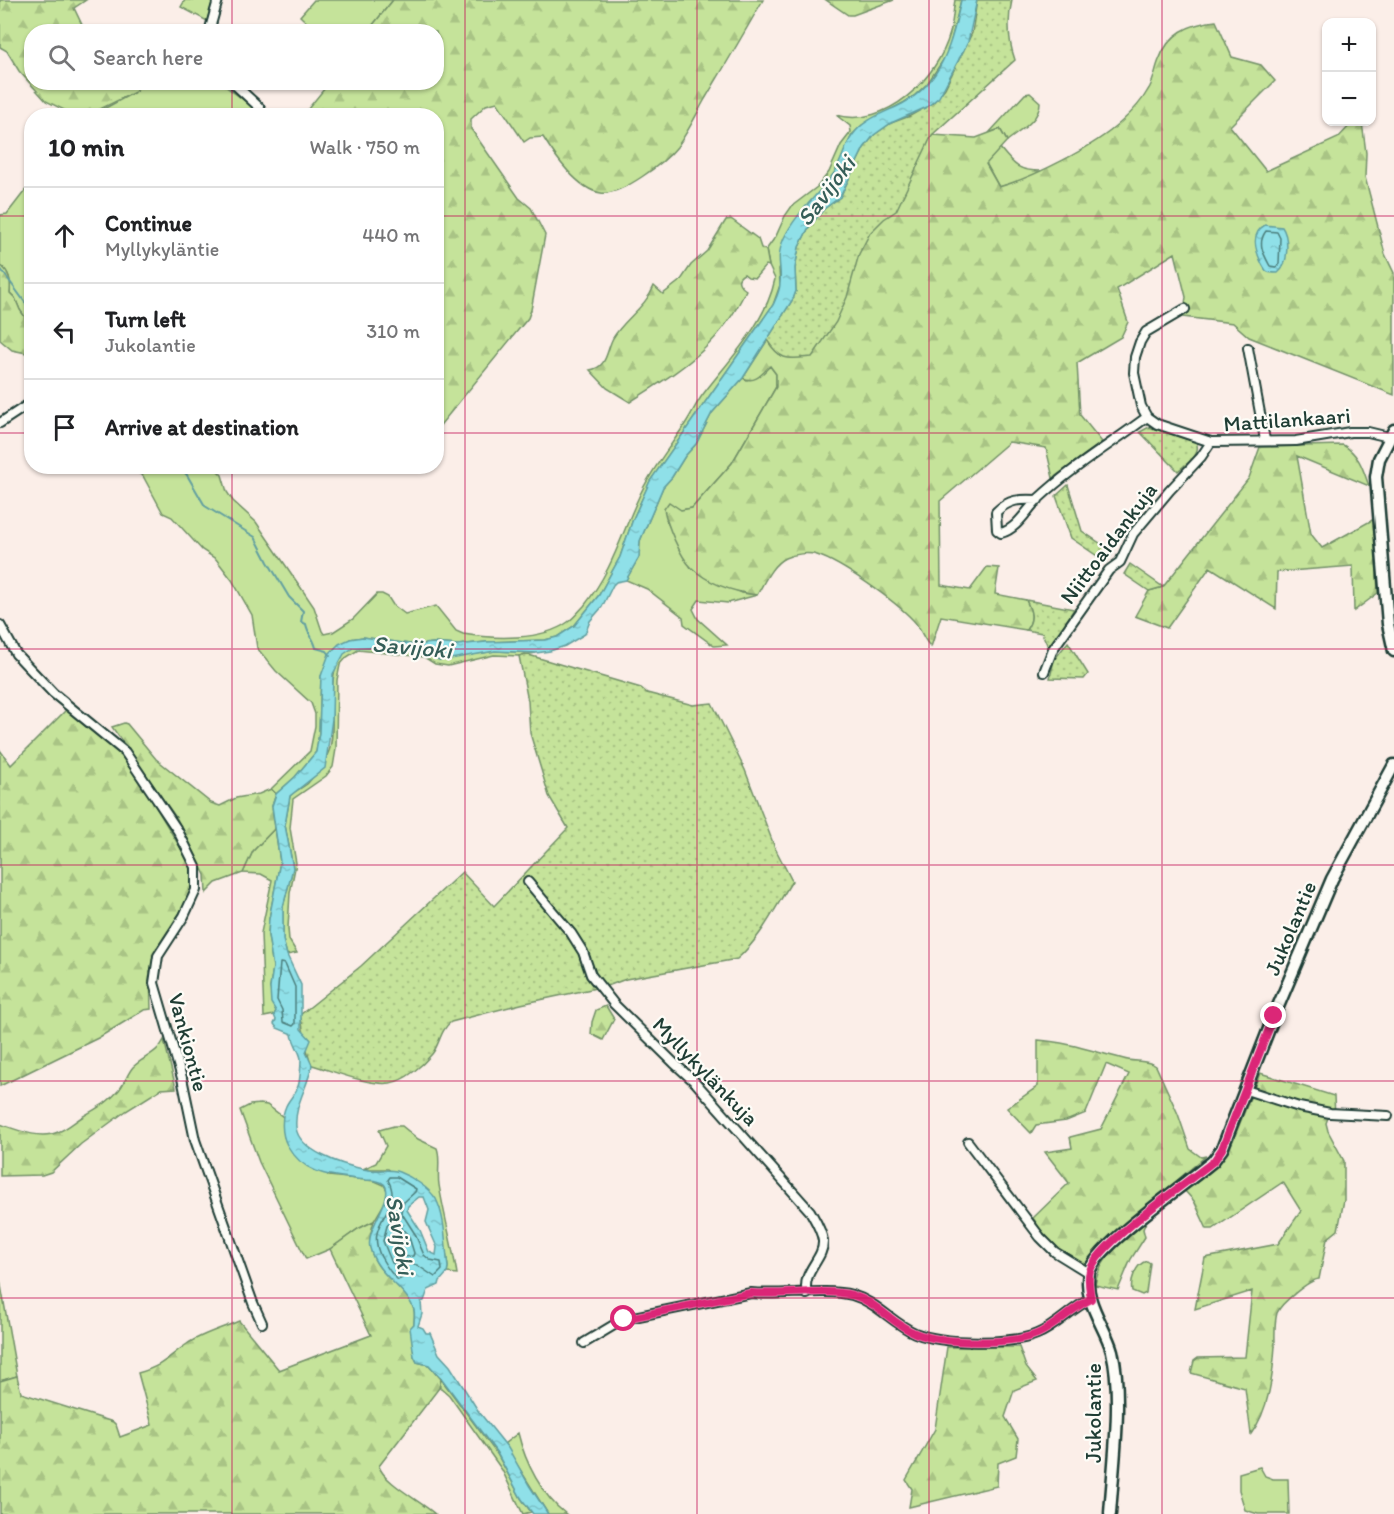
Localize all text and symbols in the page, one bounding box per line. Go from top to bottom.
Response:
map controls [1322,18,1376,126]
button: + [1322,18,1376,72]
search box [24,24,444,90]
icon: search [45,41,78,74]
text: Search here [93,44,203,71]
button: − [1322,72,1376,126]
text: 10 min [48,131,124,163]
text: Walk · 750 m [309,135,420,159]
water label: Savijoki [790,148,863,231]
text: Continue [105,210,192,237]
icon: ahead [48,219,81,252]
text: 440 m [362,223,420,247]
text: Myllykyläntie [105,237,219,261]
text: Turn left [105,306,186,333]
icon: left [48,315,81,348]
text: 310 m [366,319,420,343]
text: Jukolantie [105,333,196,357]
street label: Mattilankaari [1223,402,1352,437]
icon: arrive [48,411,81,444]
text: Arrive at destination [105,414,299,441]
street label: Niittoaidankuja [1054,477,1163,609]
water label: Savijoki [371,629,456,665]
street label: Jukolantie [1259,877,1322,979]
street label: Vankiontie [162,990,215,1094]
route end [1260,1002,1286,1028]
street label: Myllykylänkuja [647,1011,765,1132]
water label: Savijoki [380,1193,422,1279]
route start [610,1305,636,1331]
street label: Jukolantie [1080,1363,1107,1463]

